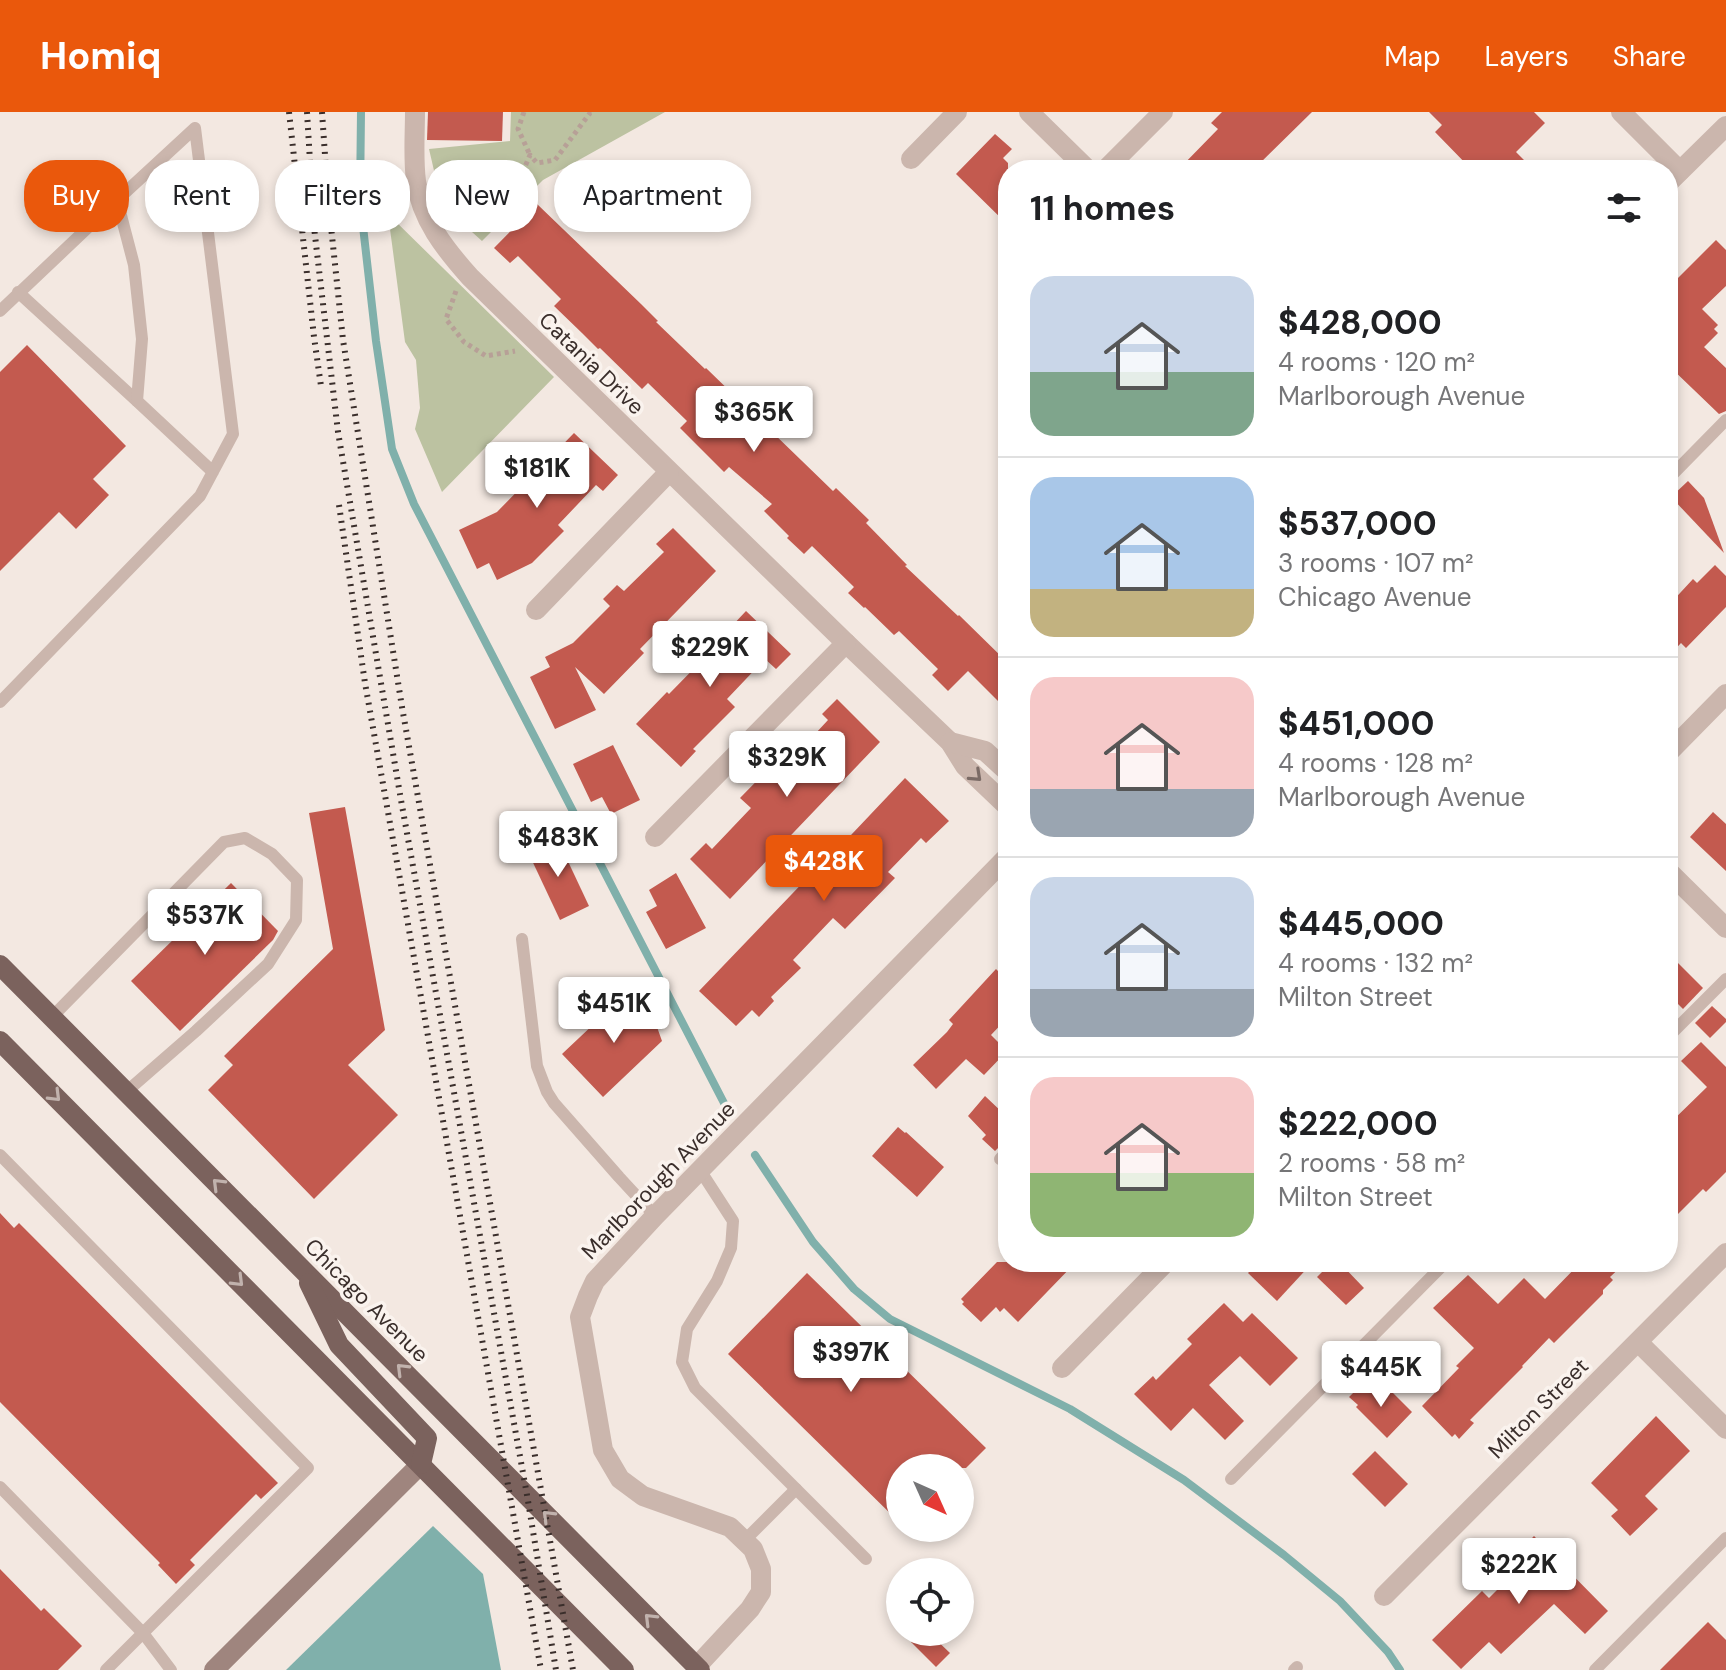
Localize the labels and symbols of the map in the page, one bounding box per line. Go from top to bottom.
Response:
street label: Catania Drive [533,306,651,421]
pin: $365K [698,386,810,454]
pin: $181K [481,442,593,510]
pin: $229K [654,621,766,689]
pin: $329K [731,731,843,799]
one-way arrow [967,767,982,781]
pin: $483K [502,811,614,879]
pin: $428K [768,835,880,903]
pin: $537K [149,889,261,957]
pin: $451K [558,977,670,1045]
one-way arrow [46,1087,60,1101]
street label: Marlborough Avenue [575,1095,741,1266]
one-way arrow [213,1179,227,1193]
street label: Chicago Avenue [298,1232,435,1369]
one-way arrow [229,1272,243,1286]
pin: $397K [795,1326,907,1394]
pin: $445K [1325,1341,1437,1409]
street label: Milton Street [1482,1352,1595,1465]
one-way arrow [396,1364,411,1378]
north arrow [886,1454,974,1542]
one-way arrow [542,1510,557,1525]
pin: $222K [1463,1538,1575,1606]
one-way arrow [644,1614,659,1628]

